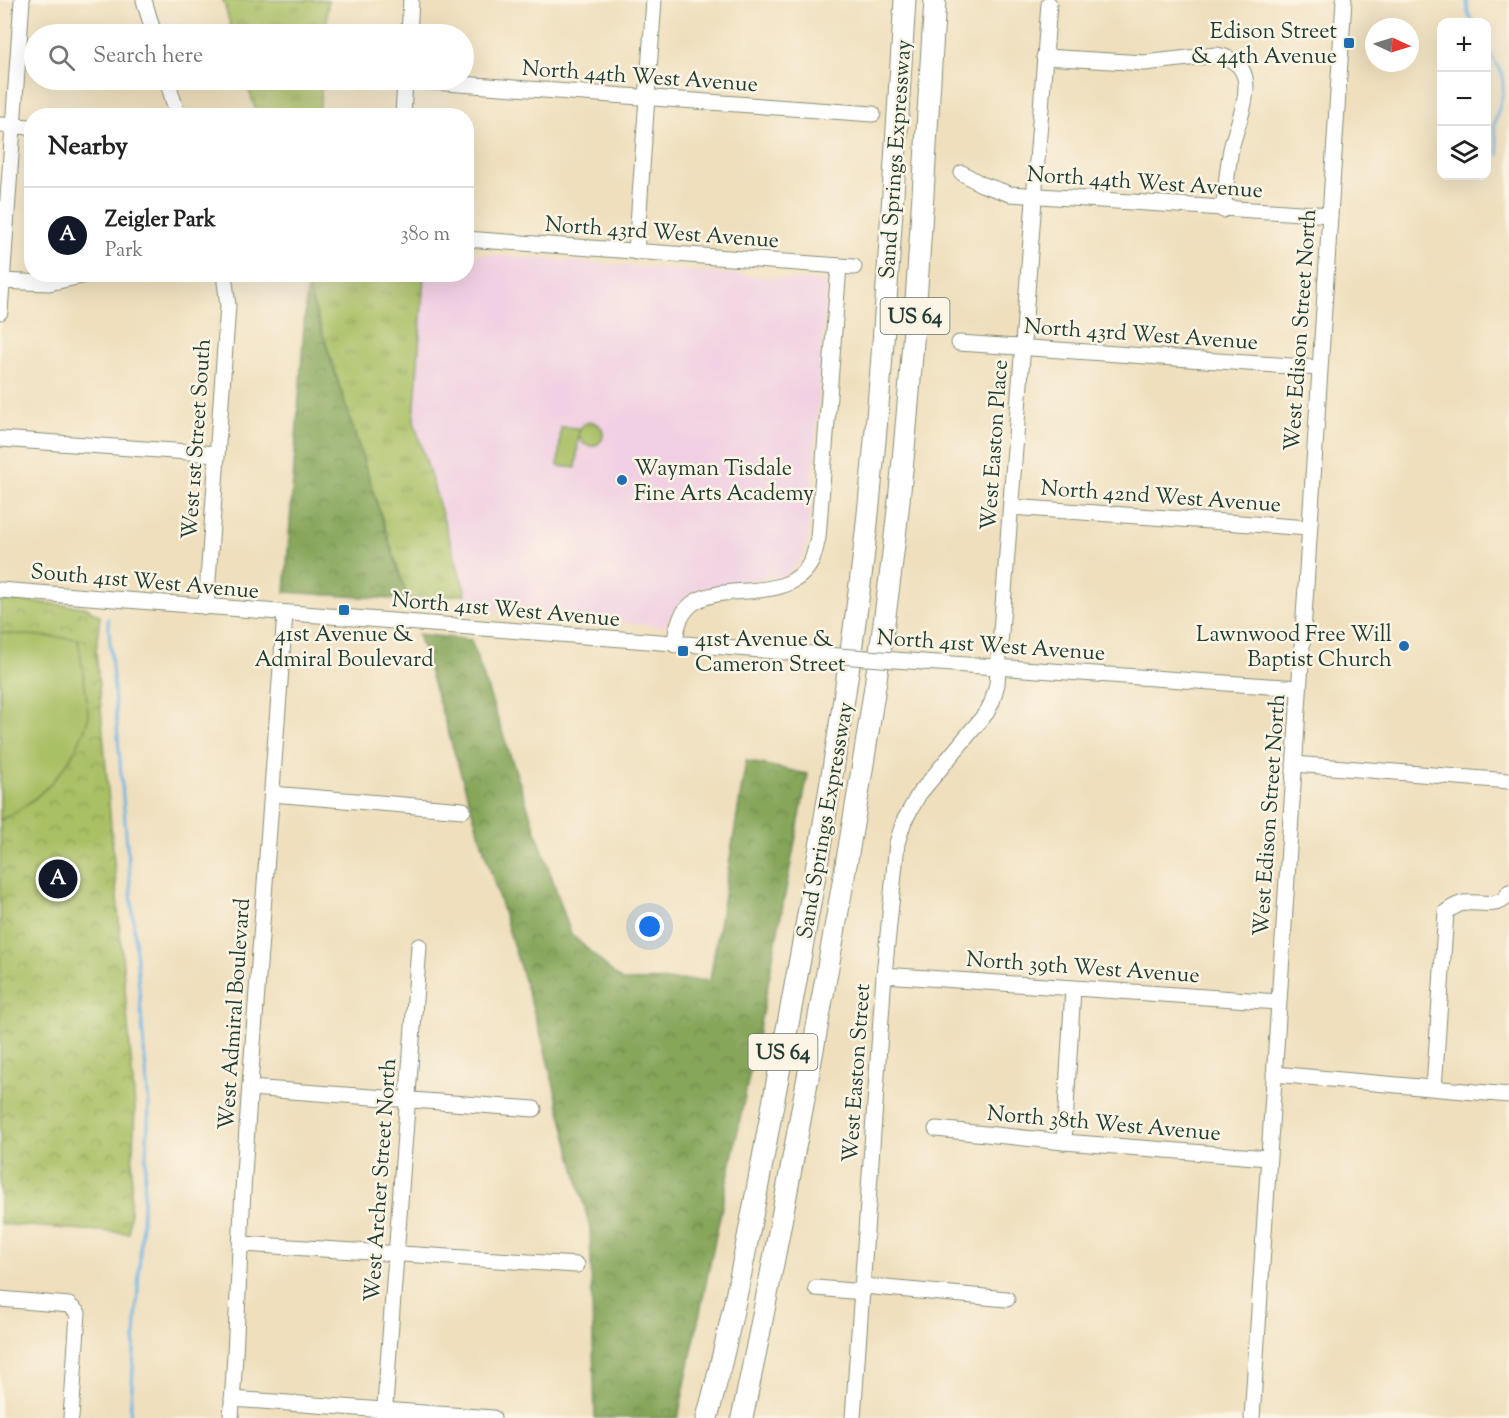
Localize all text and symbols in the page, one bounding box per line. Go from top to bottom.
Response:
place label: Edison Street & 44th Avenue [1191,17,1337,74]
north arrow [1365,18,1419,72]
map controls [1437,18,1491,180]
button: + [1437,18,1491,72]
search box [24,24,474,90]
marker: Edison Street & 44th Avenue [1342,36,1356,50]
street label: Sand Springs Expressway [873,38,921,280]
icon: search [45,41,78,74]
text: Search here [93,41,203,73]
street label: North 44th West Avenue [521,54,759,102]
button: − [1437,72,1491,126]
button: layers [1437,126,1491,180]
text: Nearby [48,129,128,166]
street label: North 44th West Avenue [1026,160,1264,208]
text: Zeigler Park [105,205,216,237]
street label: West Edison Street North [1278,208,1326,453]
street label: North 43rd West Avenue [544,210,780,258]
text: A [59,221,76,250]
text: 380 m [401,221,450,250]
text: Park [105,237,143,266]
road number: US 64 [880,298,950,334]
street label: North 43rd West Avenue [1023,312,1259,360]
street label: West 1st Street South [175,338,221,541]
street label: West Easton Place [974,359,1018,532]
place label: Wayman Tisdale Fine Arts Academy [634,454,814,511]
marker: Wayman Tisdale Fine Arts Academy [615,473,629,487]
street label: North 42nd West Avenue [1040,474,1282,522]
street label: South 41st West Avenue [29,557,260,609]
street label: North 41st West Avenue [390,585,621,637]
marker: 41st Avenue & Admiral Boulevard [337,603,351,617]
place label: 41st Avenue & Admiral Boulevard [254,620,434,677]
place label: Lawnwood Free Will Baptist Church [1196,620,1392,677]
street label: North 41st West Avenue [875,623,1106,671]
place label: 41st Avenue & Cameron Street [695,625,846,682]
marker: Lawnwood Free Will Baptist Church [1397,639,1411,653]
marker: 41st Avenue & Cameron Street [676,644,690,658]
street label: West Edison Street North [1247,693,1295,938]
street label: Sand Springs Expressway [790,699,864,942]
pin: A [38,856,78,902]
street label: West Admiral Boulevard [212,897,260,1131]
your location [635,912,664,941]
street label: North 39th West Avenue [965,945,1201,993]
street label: West Easton Street [836,982,880,1164]
road number: US 64 [748,1034,818,1070]
street label: West Archer Street North [358,1057,406,1303]
street label: North 38th West Avenue [986,1099,1222,1151]

